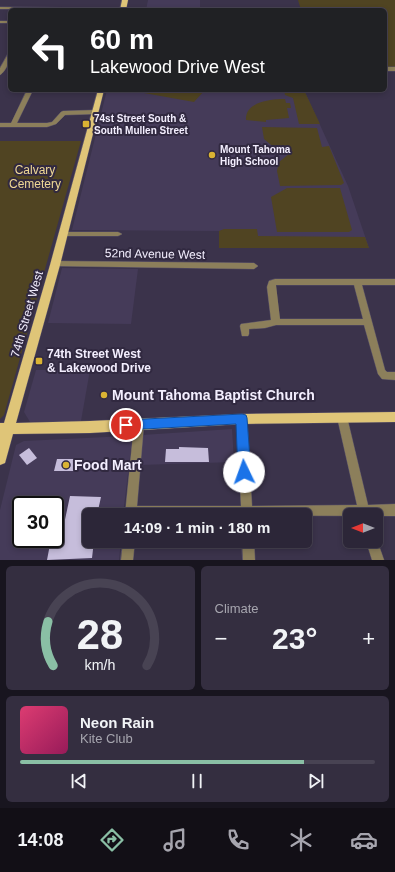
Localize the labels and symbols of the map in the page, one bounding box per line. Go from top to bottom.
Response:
place label: 74st Street South & South Mullen Street [94,113,189,136]
marker: 74st Street South & South Mullen Street [81,119,91,129]
place label: Mount Tahoma High School [220,144,291,167]
marker: Mount Tahoma High School [207,150,217,160]
park label: Calvary Cemetery [9,163,61,191]
street label: 52nd Avenue West [105,246,206,262]
street label: 74th Street West [8,269,46,359]
place label: 74th Street West & Lakewood Drive [47,347,151,375]
marker: 74th Street West & Lakewood Drive [34,356,44,366]
place label: Mount Tahoma Baptist Church [112,387,315,403]
marker: Mount Tahoma Baptist Church [99,390,109,400]
pin [109,408,143,442]
position arrow [223,451,265,493]
place label: Food Mart [74,457,142,473]
marker: Food Mart [61,460,71,470]
speed limit sign: 30 [12,496,64,548]
north arrow [343,508,383,548]

